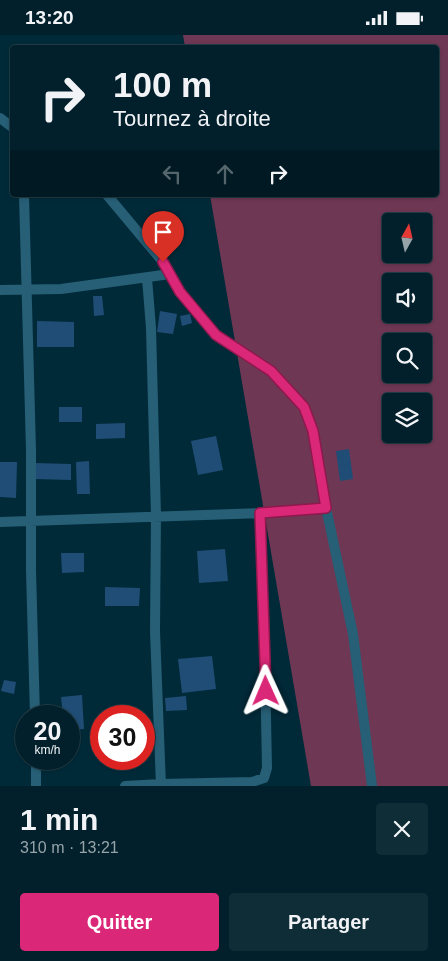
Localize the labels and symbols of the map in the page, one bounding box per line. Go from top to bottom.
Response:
pin [142,211,184,262]
north arrow [382,213,432,263]
position arrow [239,664,291,716]
speed limit sign: 30 [90,705,155,770]

